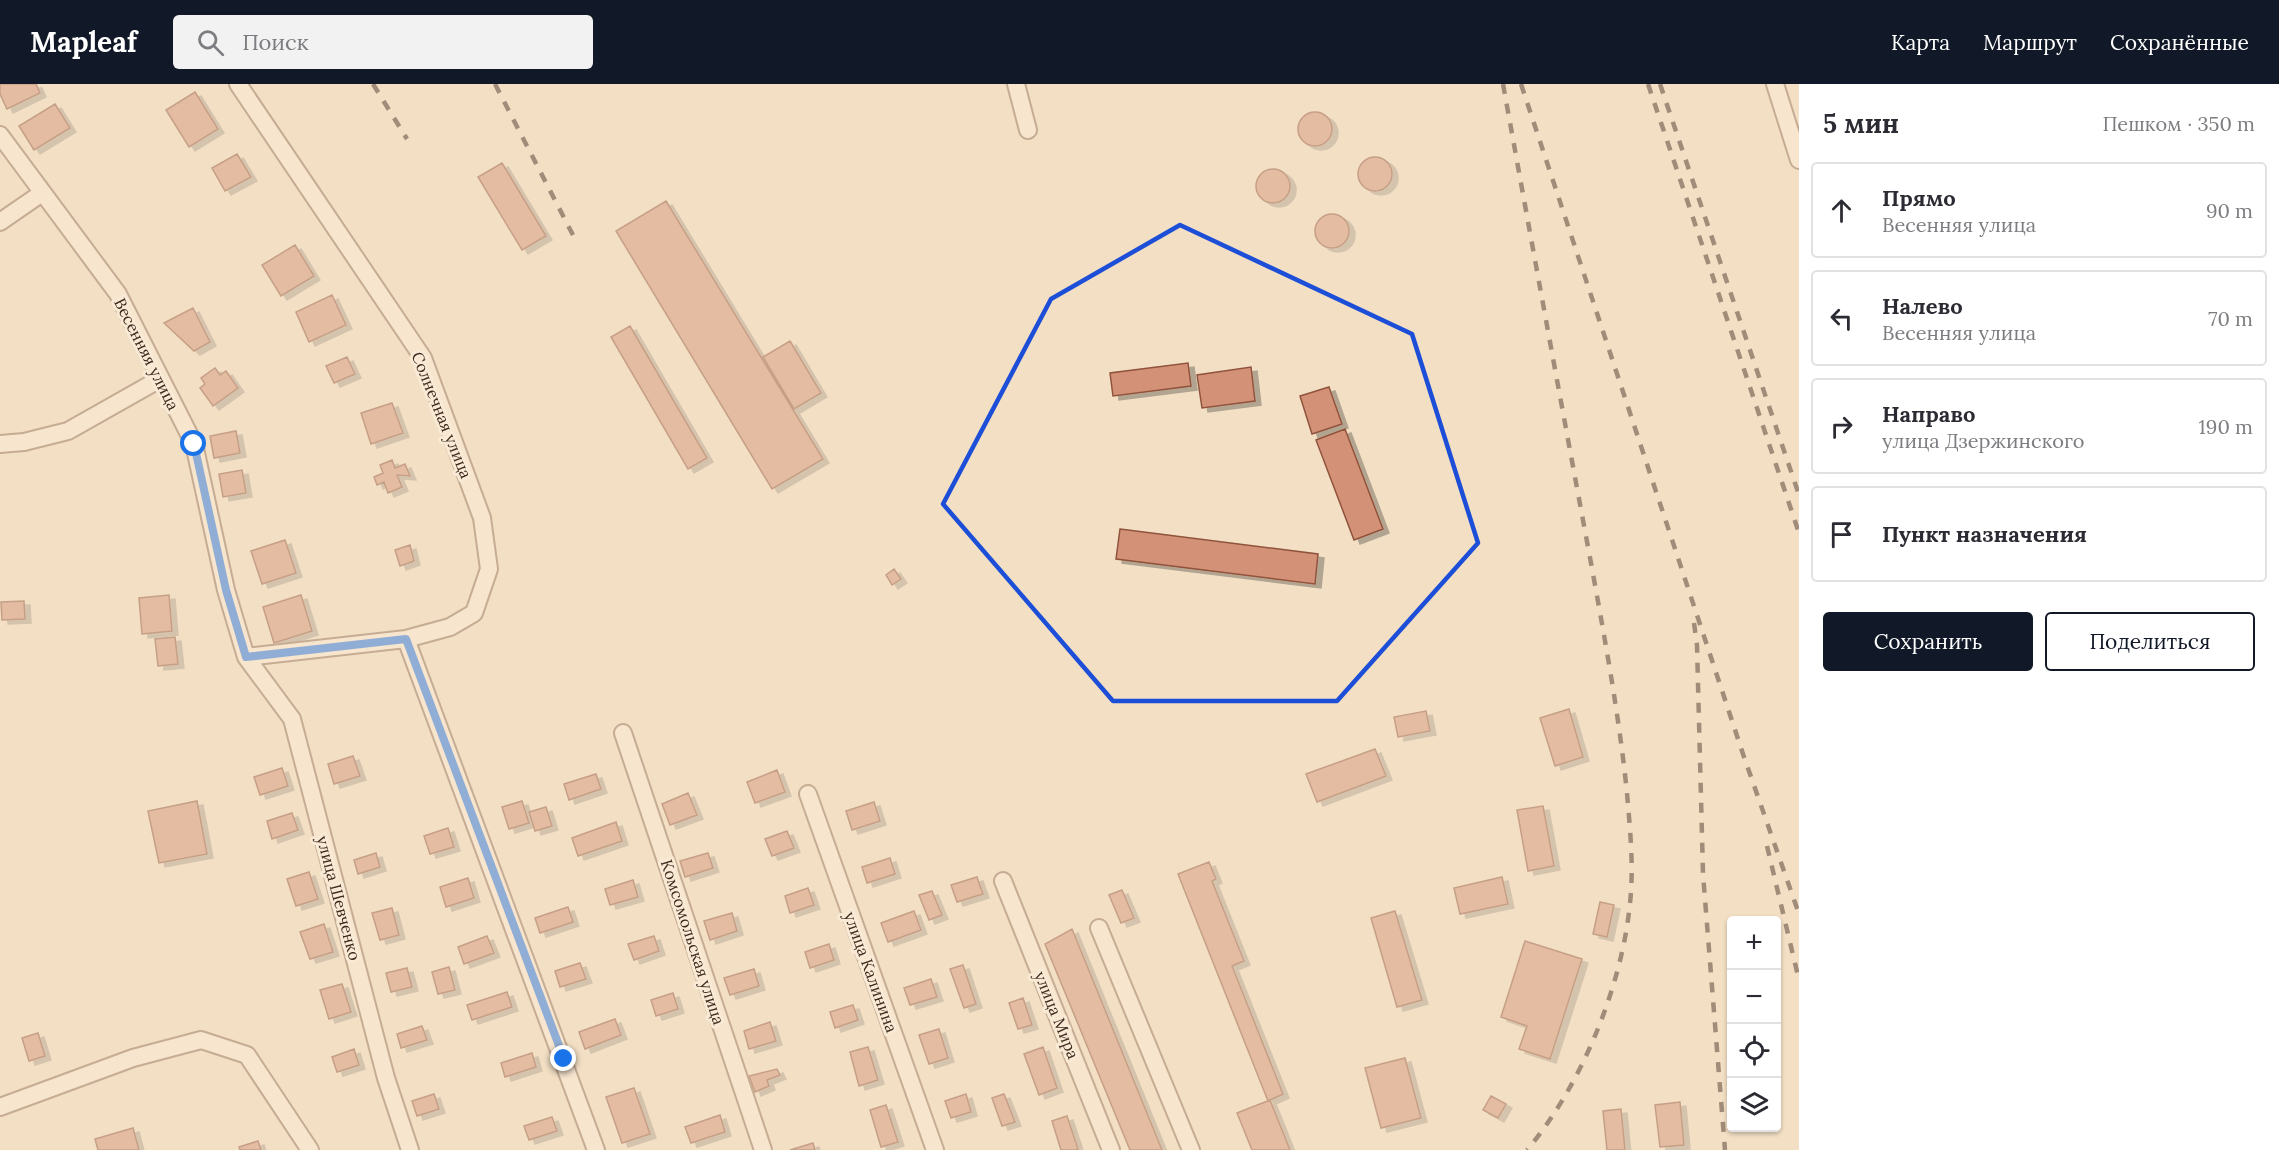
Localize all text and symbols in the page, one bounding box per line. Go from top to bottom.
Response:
search box [173,15,593,69]
text: Mapleaf [30,24,137,60]
icon: search [194,26,227,59]
text: Поиск [242,28,309,56]
text: Карта [1891,29,1950,56]
text: Маршрут [1983,29,2077,56]
text: Сохранённые [2110,29,2249,56]
text: 5 мин [1823,107,1899,140]
text: Пешком · 350 m [2103,111,2255,136]
text: Прямо [1882,184,1956,212]
icon: ahead [1825,194,1858,227]
text: 90 m [2206,198,2253,223]
text: Весенняя улица [1882,212,2036,237]
text: Налево [1882,292,1963,320]
street label: Весенняя улица [110,295,184,413]
icon: left [1825,302,1858,335]
text: 70 m [2208,306,2253,331]
text: Весенняя улица [1882,320,2036,345]
street label: Солнечная улица [407,349,477,481]
text: Направо [1882,400,1976,428]
icon: right [1825,410,1858,443]
text: 190 m [2199,414,2253,439]
text: улица Дзержинского [1882,428,2084,453]
route start [180,430,206,456]
icon: arrive [1825,518,1858,551]
text: Пункт назначения [1882,520,2087,548]
button: Сохранить [1823,612,2033,671]
button: Поделиться [2045,612,2255,671]
street label: улица Шевченко [313,833,365,963]
street label: Комсомольская улица [657,857,729,1027]
street label: улица Калинина [840,909,902,1035]
map controls [1727,916,1781,1132]
button: + [1727,916,1781,970]
street label: улица Мира [1030,968,1084,1062]
button: − [1727,970,1781,1024]
button: locate [1727,1024,1781,1078]
route end [550,1045,576,1071]
button: layers [1727,1078,1781,1132]

